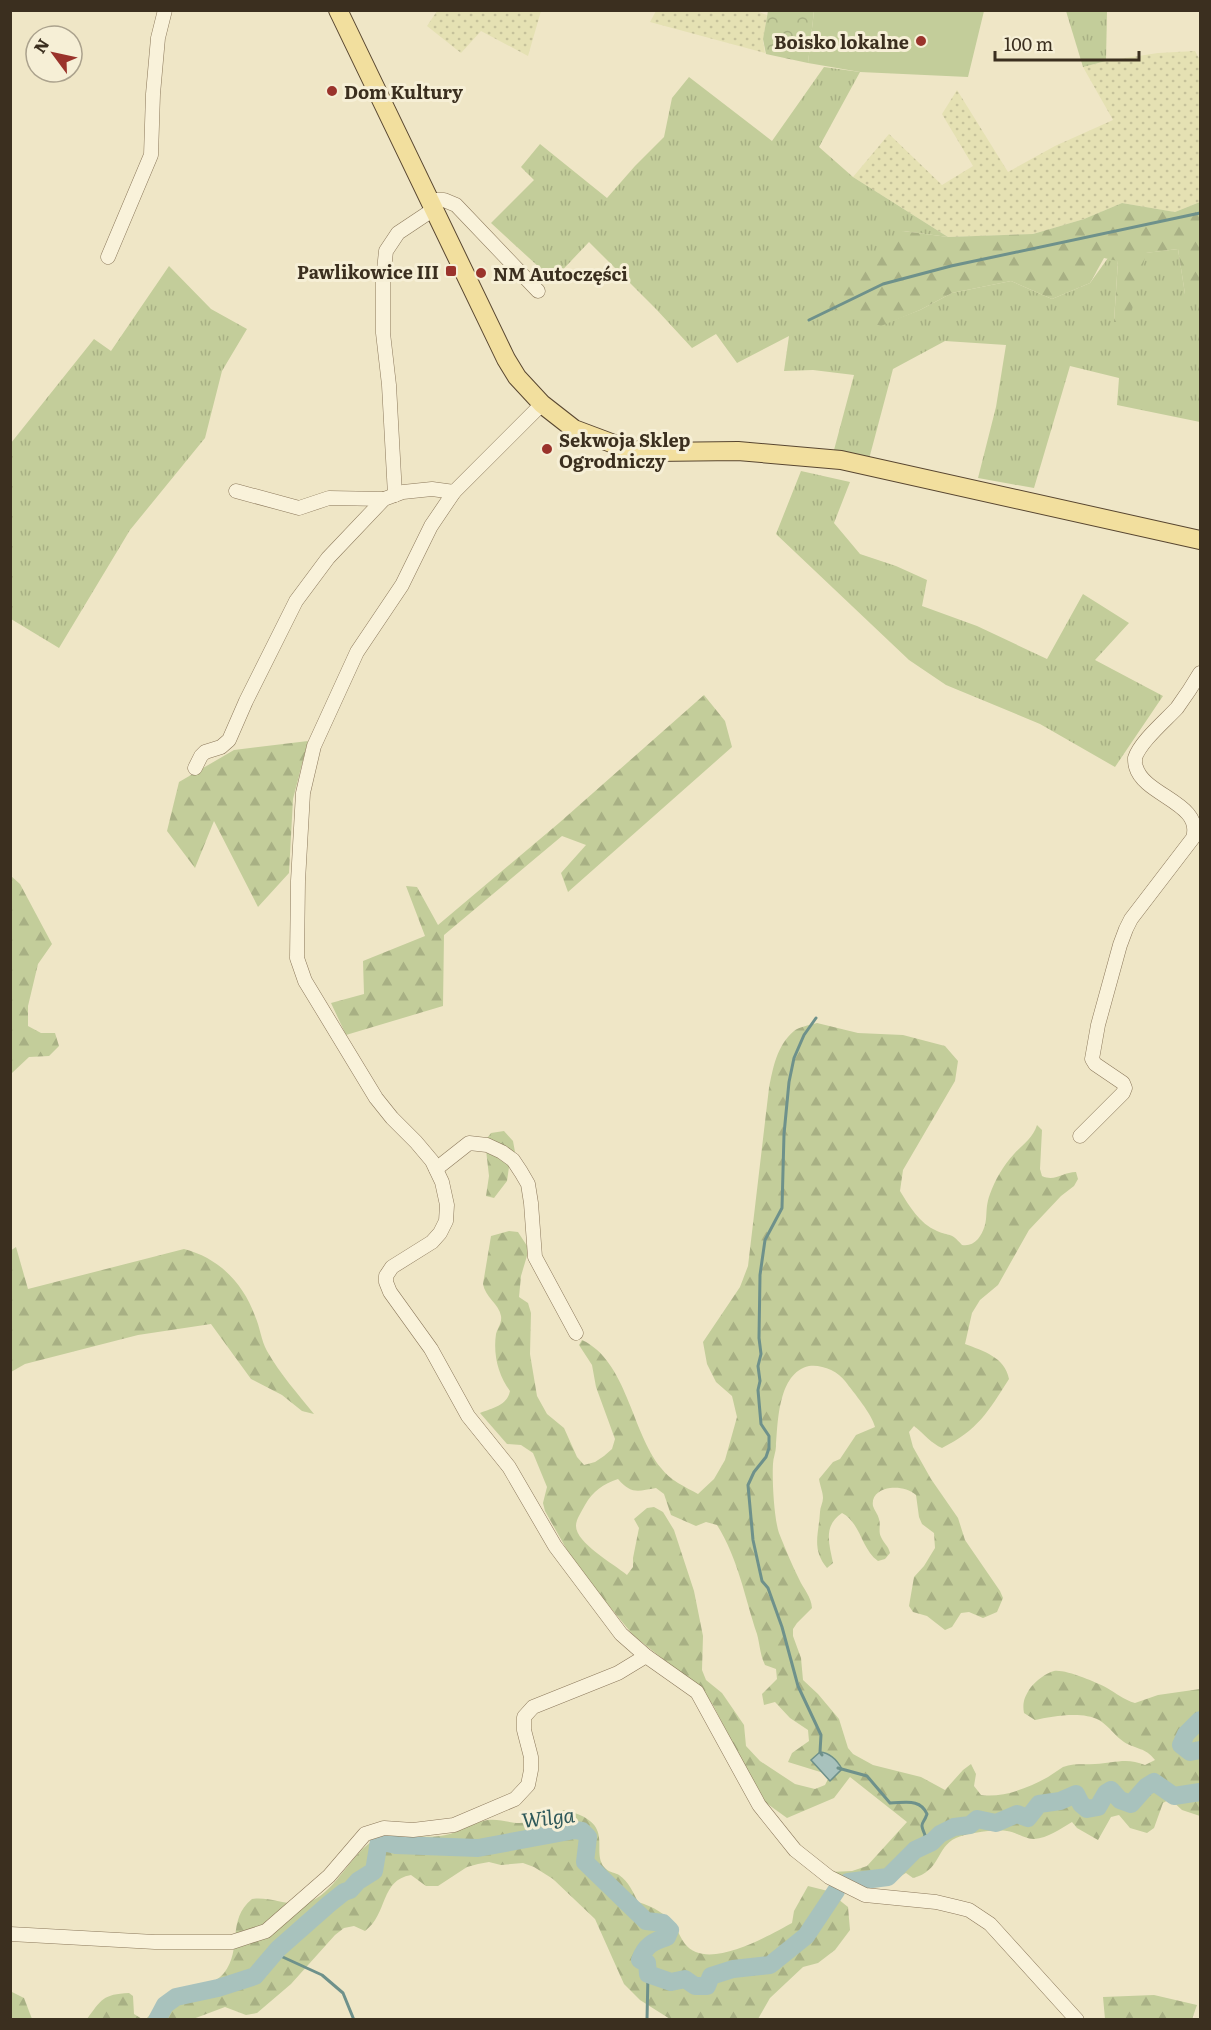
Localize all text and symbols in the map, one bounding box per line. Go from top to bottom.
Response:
north arrow [24,24,84,84]
scale bar [995,24,1139,62]
place label: Boisko lokalne [774,28,909,55]
text: 100 m [1004,30,1053,57]
text: N [27,33,54,57]
marker: Boisko lokalne [914,34,928,48]
place label: Dom Kultury [344,78,463,105]
marker: Dom Kultury [325,84,339,98]
place label: Pawlikowice III [297,258,439,285]
place label: NM Autoczęści [493,260,628,287]
marker: Pawlikowice III [444,264,458,278]
marker: NM Autoczęści [474,266,488,280]
place label: Sekwoja Sklep Ogrodniczy [559,426,691,474]
marker: Sekwoja Sklep Ogrodniczy [540,442,554,456]
water label: Wilga [520,1798,577,1834]

